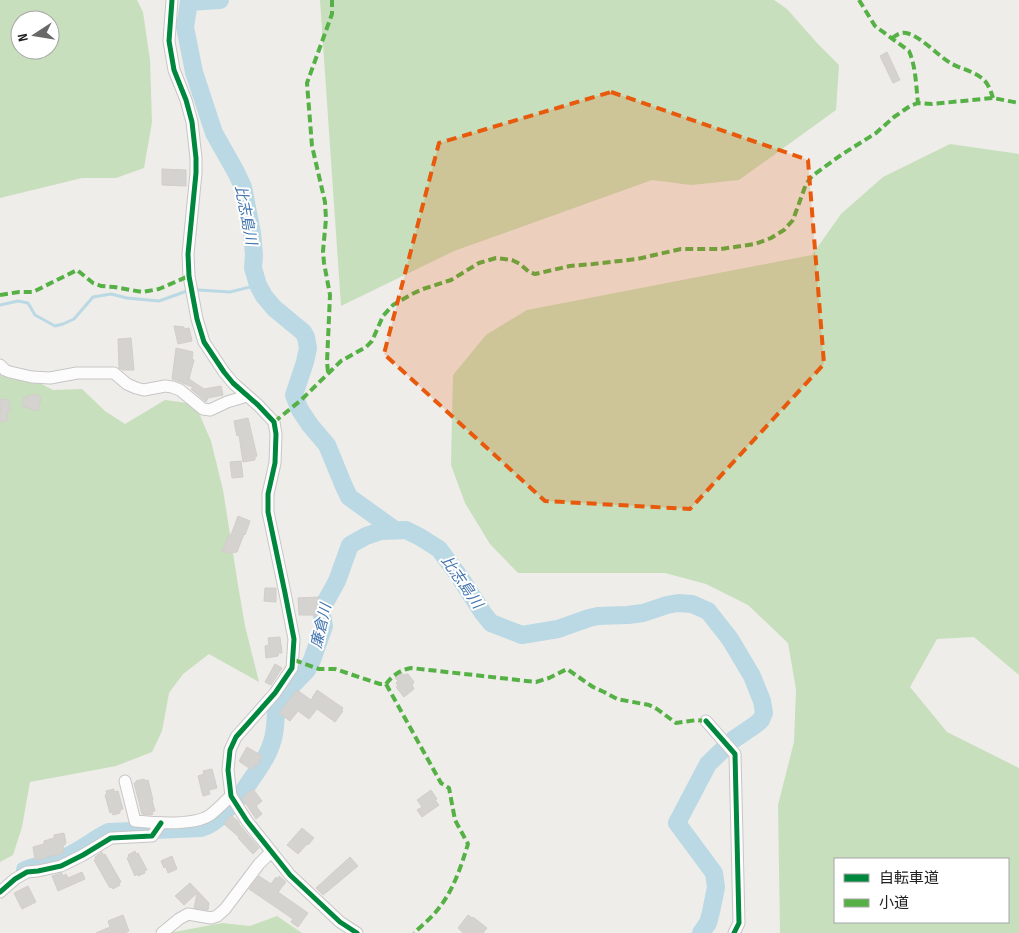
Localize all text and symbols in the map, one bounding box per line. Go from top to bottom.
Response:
north arrow [10,10,60,60]
text: N [14,32,32,43]
water label: 比志島川 [230,184,261,248]
water label: 比志島川 [437,552,488,614]
water label: 廉倉川 [307,600,336,650]
legend [834,858,1009,923]
text: 自転車道 [879,869,939,888]
text: 小道 [879,894,909,913]

